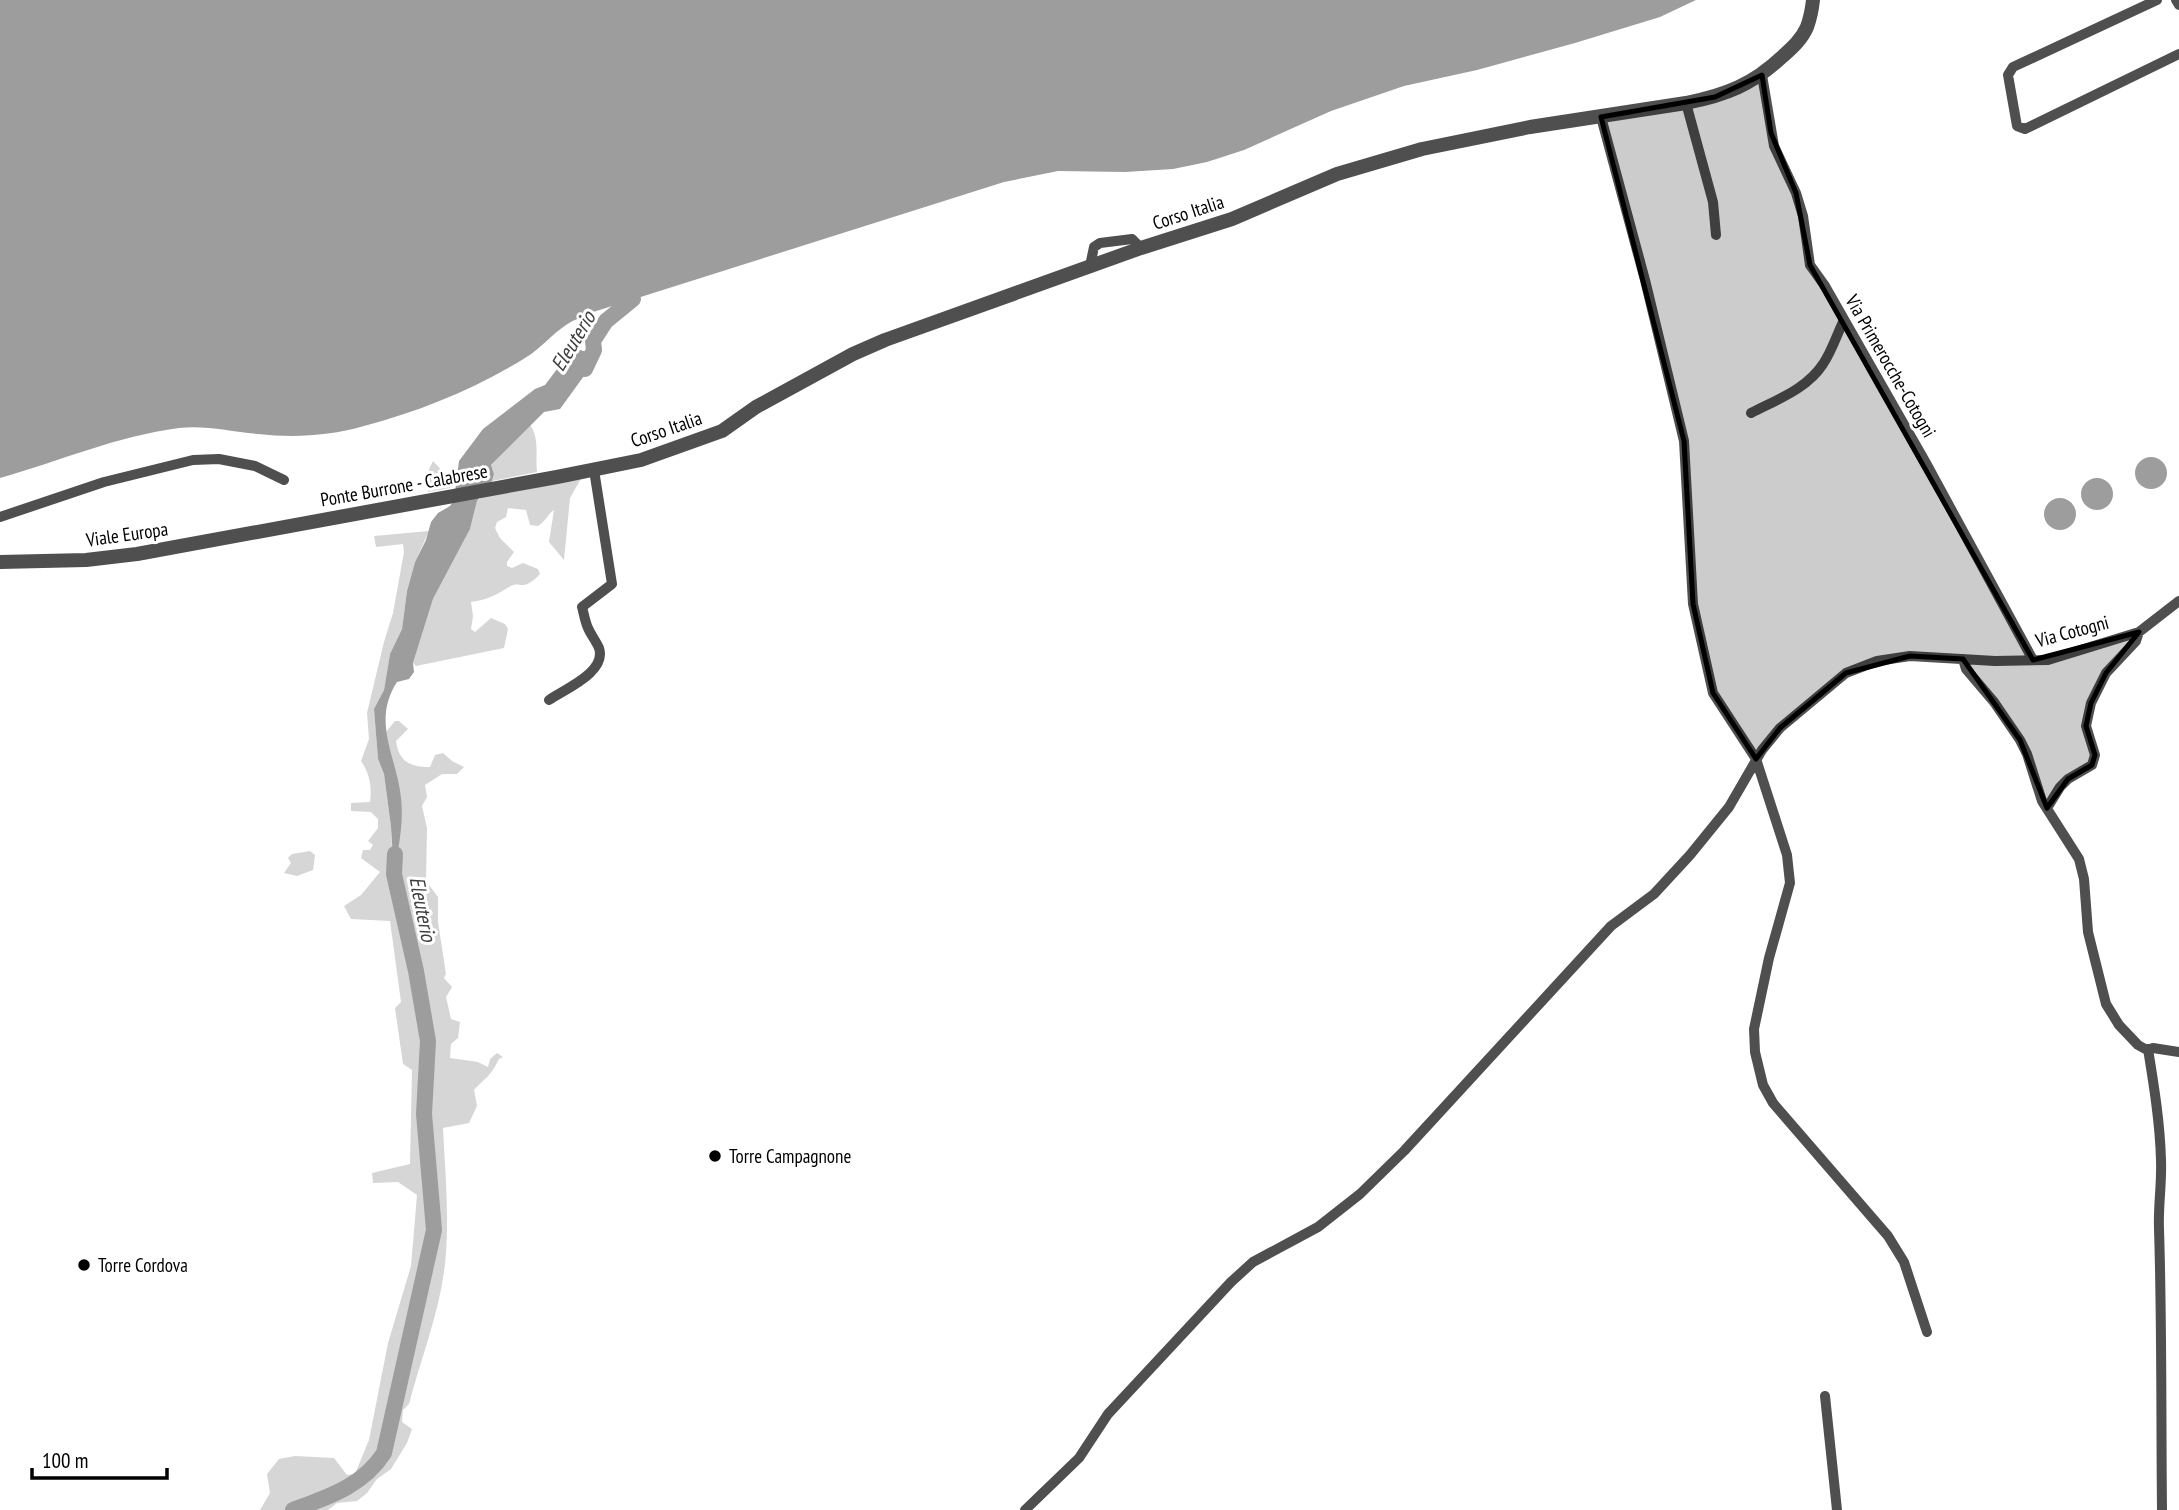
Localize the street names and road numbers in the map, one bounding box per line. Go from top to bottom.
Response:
street label: Corso Italia [1149,189,1227,235]
street label: Via Primerocche-Cotogni [1840,289,1942,442]
street label: Corso Italia [627,406,705,452]
street label: Ponte Burrone - Calabrese [319,458,490,512]
street label: Viale Europa [83,516,170,552]
street label: Via Cotogni [2032,610,2111,653]

